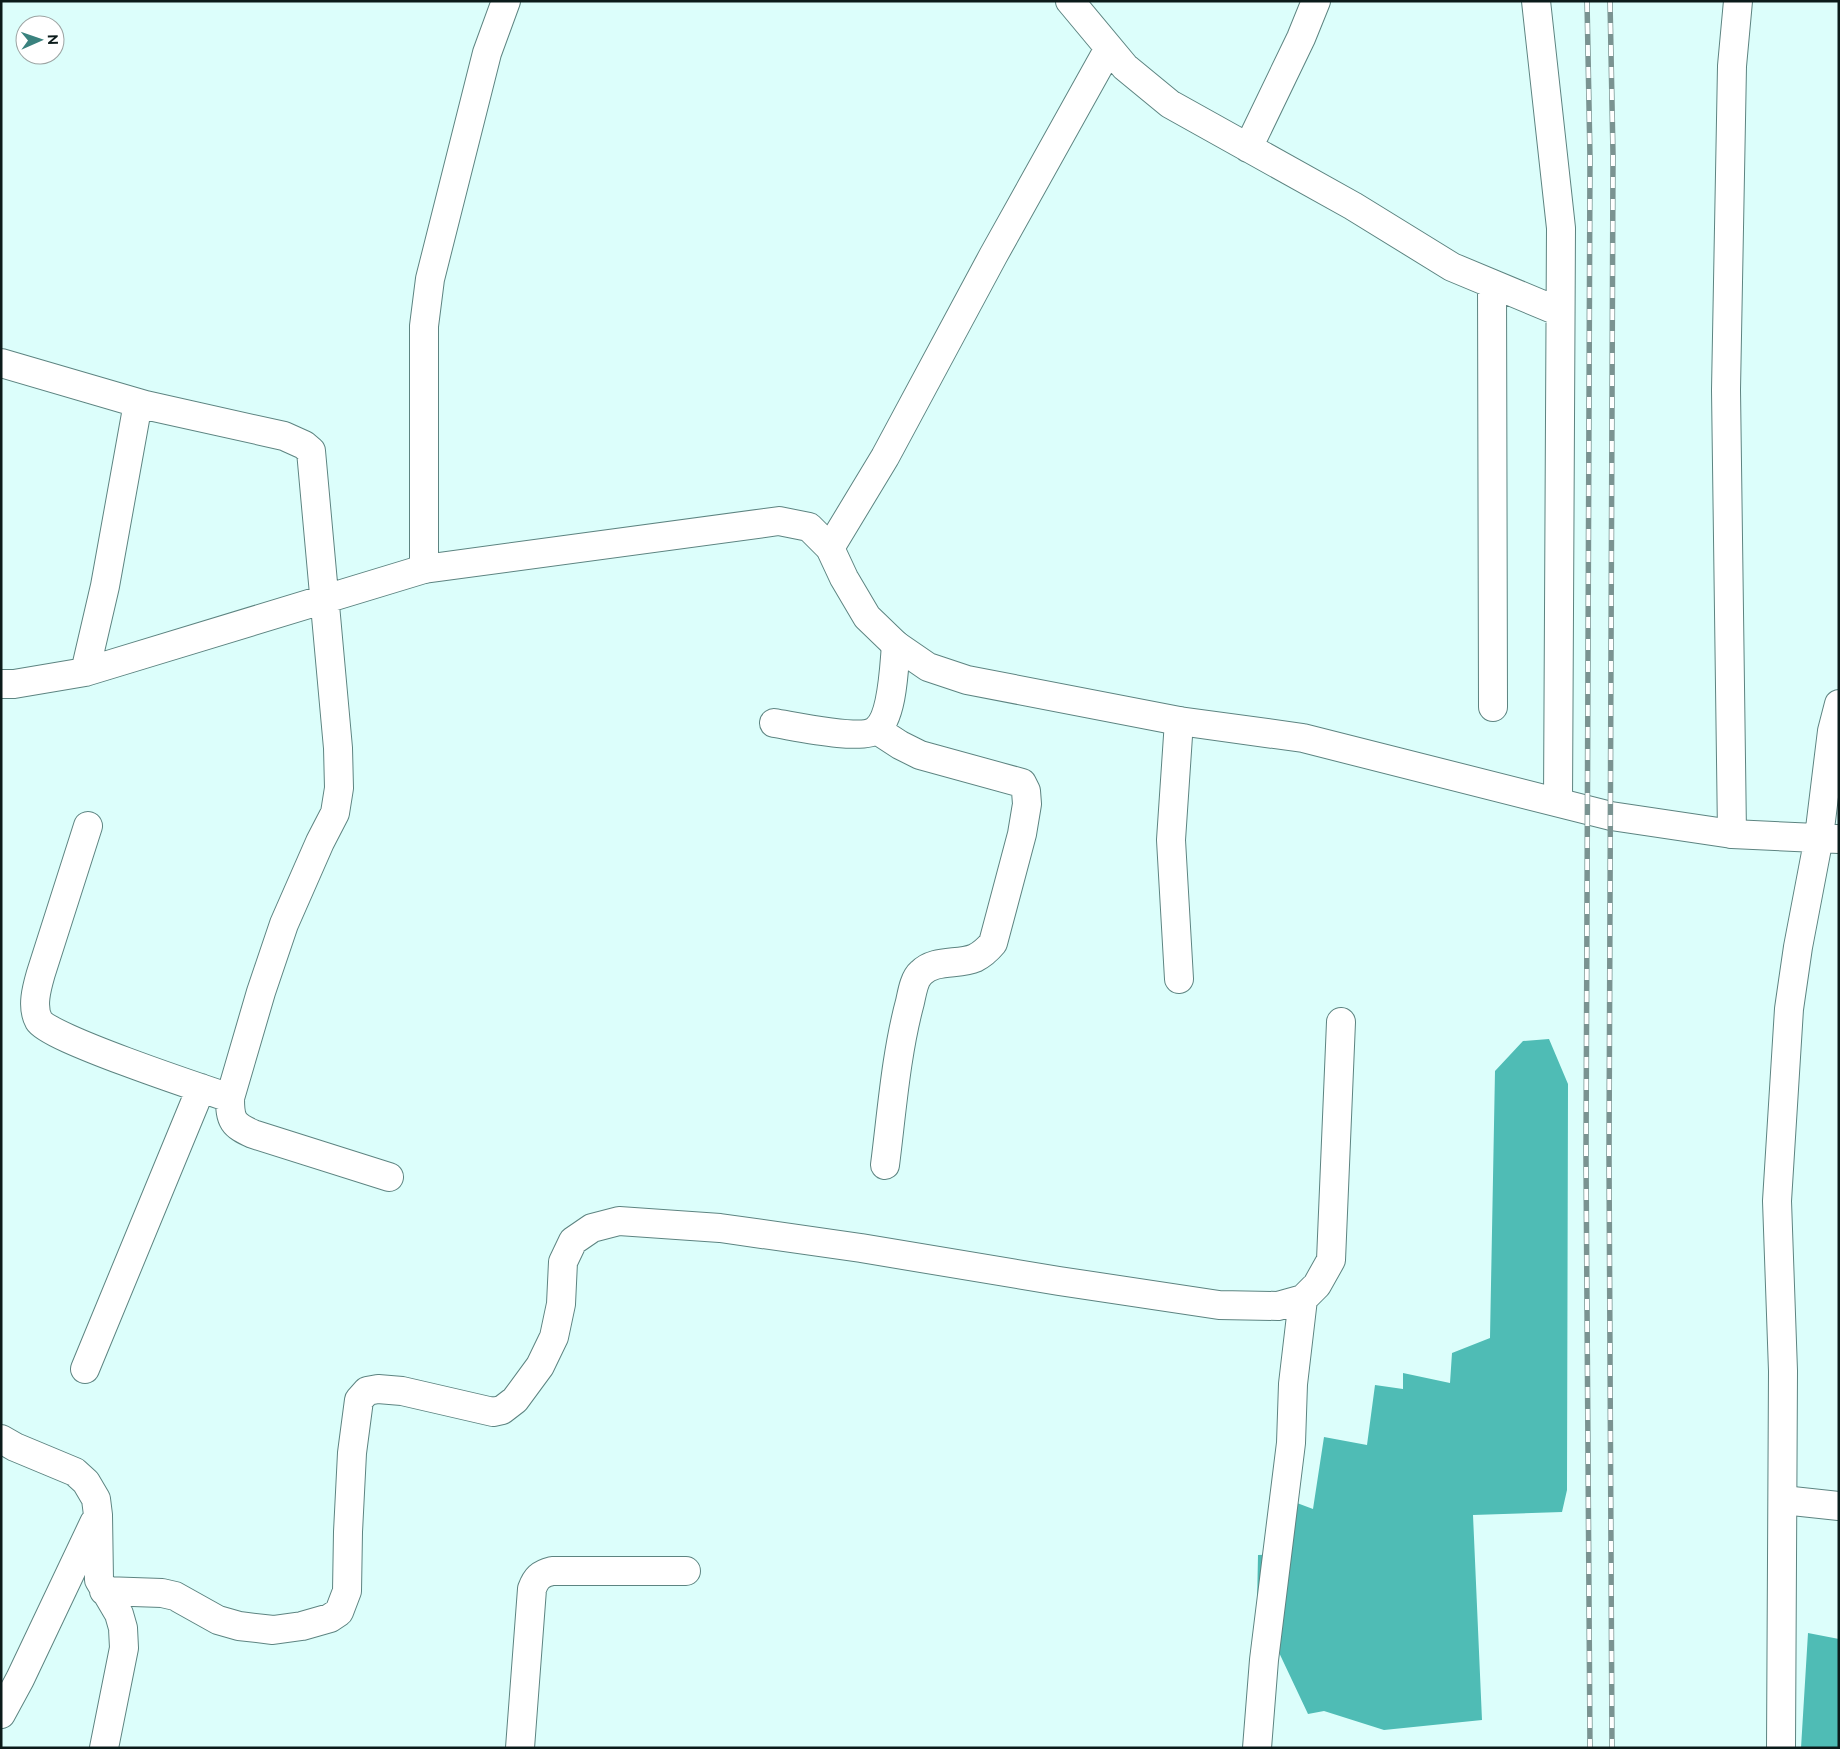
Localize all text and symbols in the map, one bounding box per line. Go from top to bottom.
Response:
north arrow [15,15,65,65]
text: N [45,34,61,45]

